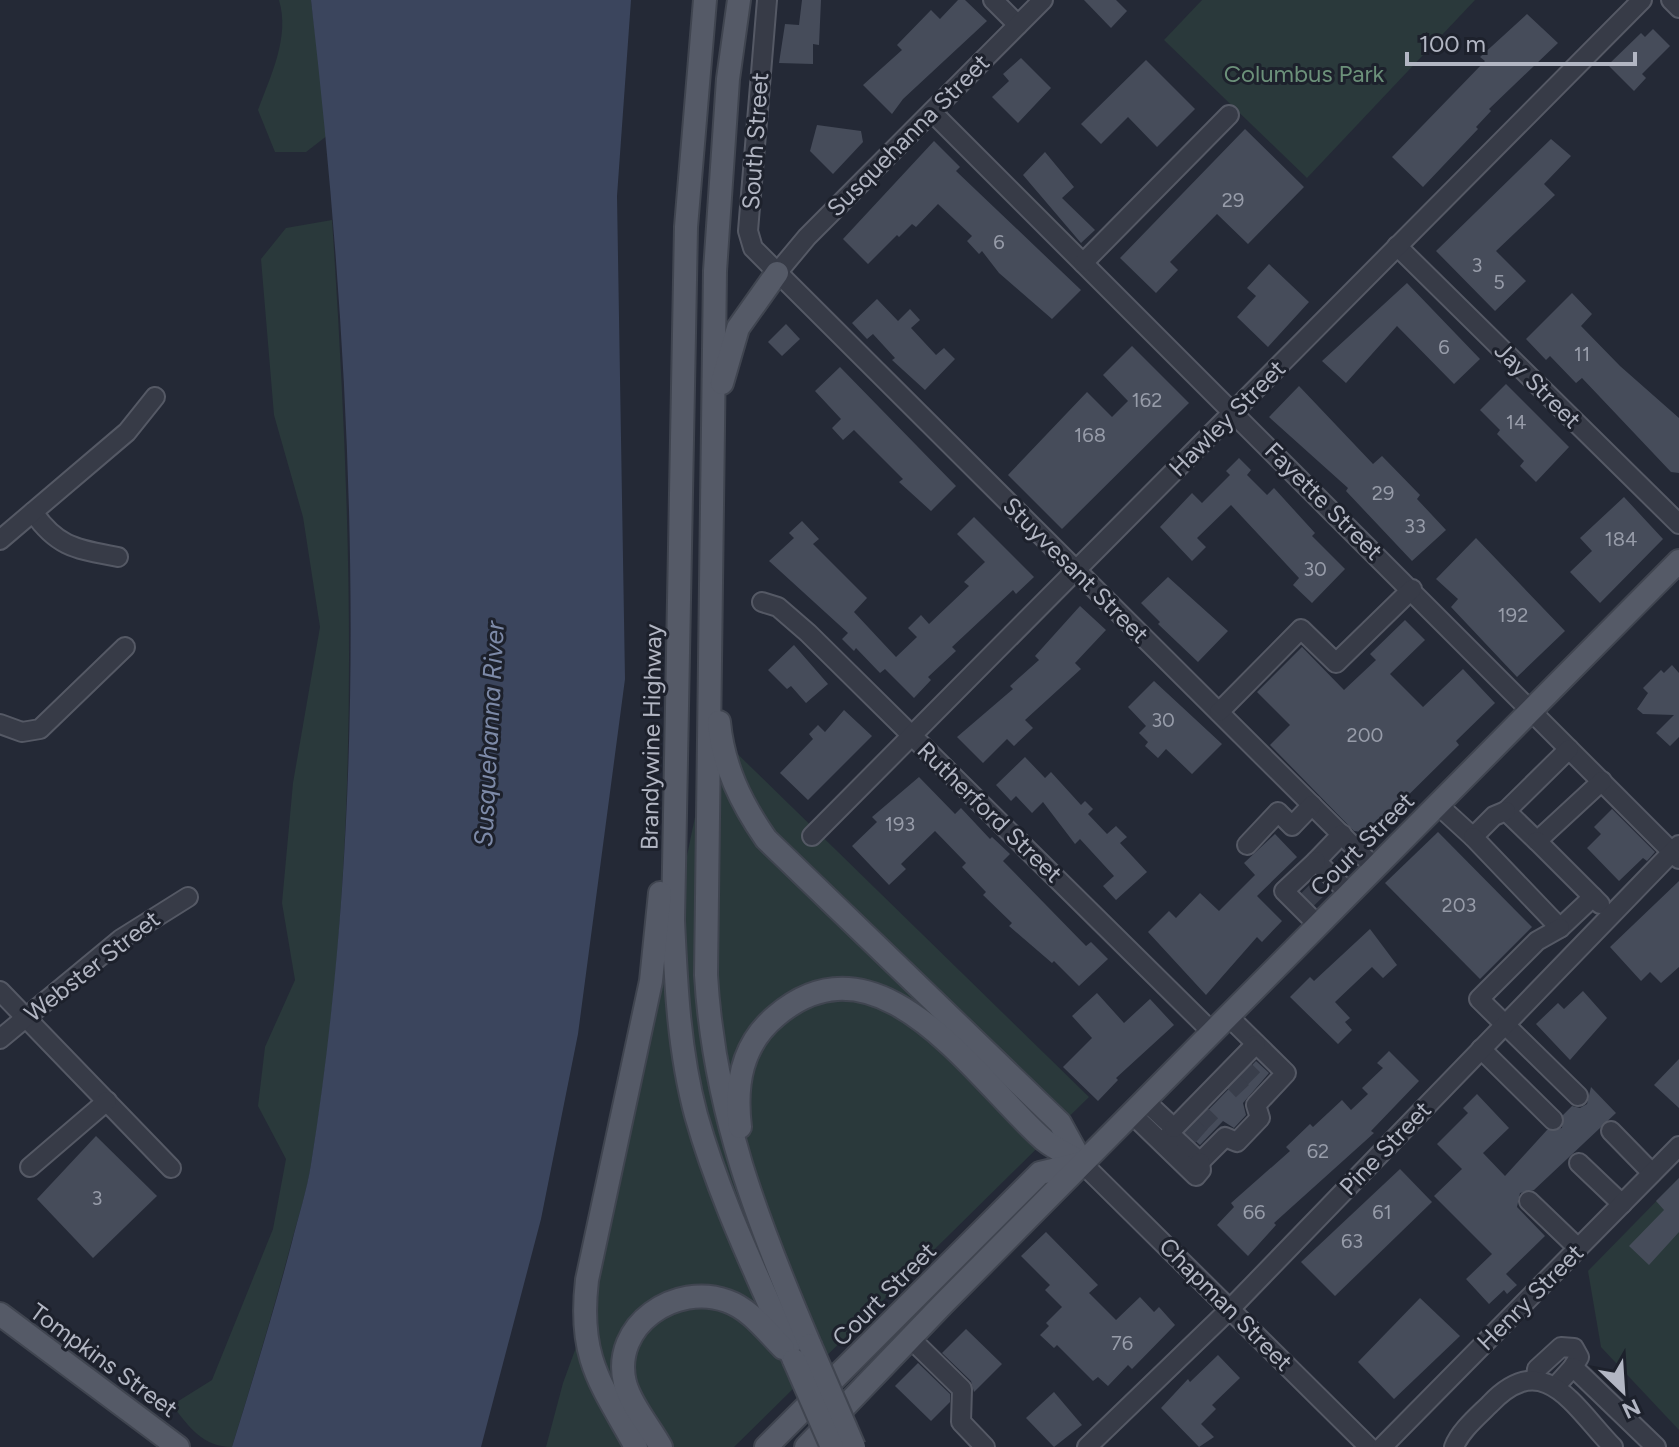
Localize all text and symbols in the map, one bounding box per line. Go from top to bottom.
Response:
scale bar [1407,16,1635,66]
text: 100 m [1419,29,1486,58]
street label: Susquehanna Street [821,48,995,222]
park label: Columbus Park [1224,59,1385,88]
street label: South Street [736,71,774,211]
house number: 29 [1222,188,1244,212]
house number: 6 [993,230,1005,254]
house number: 3 [1472,253,1482,277]
house number: 5 [1493,270,1505,294]
house number: 6 [1438,335,1450,359]
street label: Jay Street [1489,336,1587,434]
house number: 11 [1574,342,1590,366]
street label: Hawley Street [1163,354,1291,482]
house number: 162 [1132,388,1162,412]
house number: 14 [1506,410,1526,434]
house number: 168 [1074,423,1106,447]
street label: Fayette Street [1259,436,1389,566]
house number: 29 [1372,481,1394,505]
street label: Stuyvesant Street [997,491,1155,649]
house number: 33 [1404,514,1426,538]
house number: 184 [1605,527,1637,551]
house number: 30 [1303,557,1327,581]
house number: 192 [1498,603,1528,627]
water label: Susquehanna River [467,619,511,848]
street label: Brandywine Highway [635,623,667,850]
house number: 30 [1151,708,1175,732]
house number: 200 [1347,723,1383,747]
street label: Rutherford Street [912,736,1068,888]
street label: Court Street [1304,786,1420,902]
house number: 193 [885,812,915,836]
house number: 203 [1442,893,1476,917]
street label: Webster Street [19,904,165,1028]
street label: Pine Street [1333,1095,1437,1201]
house number: 62 [1307,1139,1329,1163]
house number: 3 [92,1186,102,1210]
house number: 66 [1243,1200,1265,1224]
house number: 61 [1372,1200,1392,1224]
house number: 63 [1341,1229,1363,1253]
street label: Chapman Street [1153,1231,1299,1377]
street label: Court Street [826,1236,942,1352]
street label: Henry Street [1471,1238,1589,1356]
street label: Tompkins Street [25,1297,183,1423]
house number: 76 [1111,1331,1133,1355]
north arrow [1583,1351,1663,1431]
text: N [1618,1393,1645,1425]

